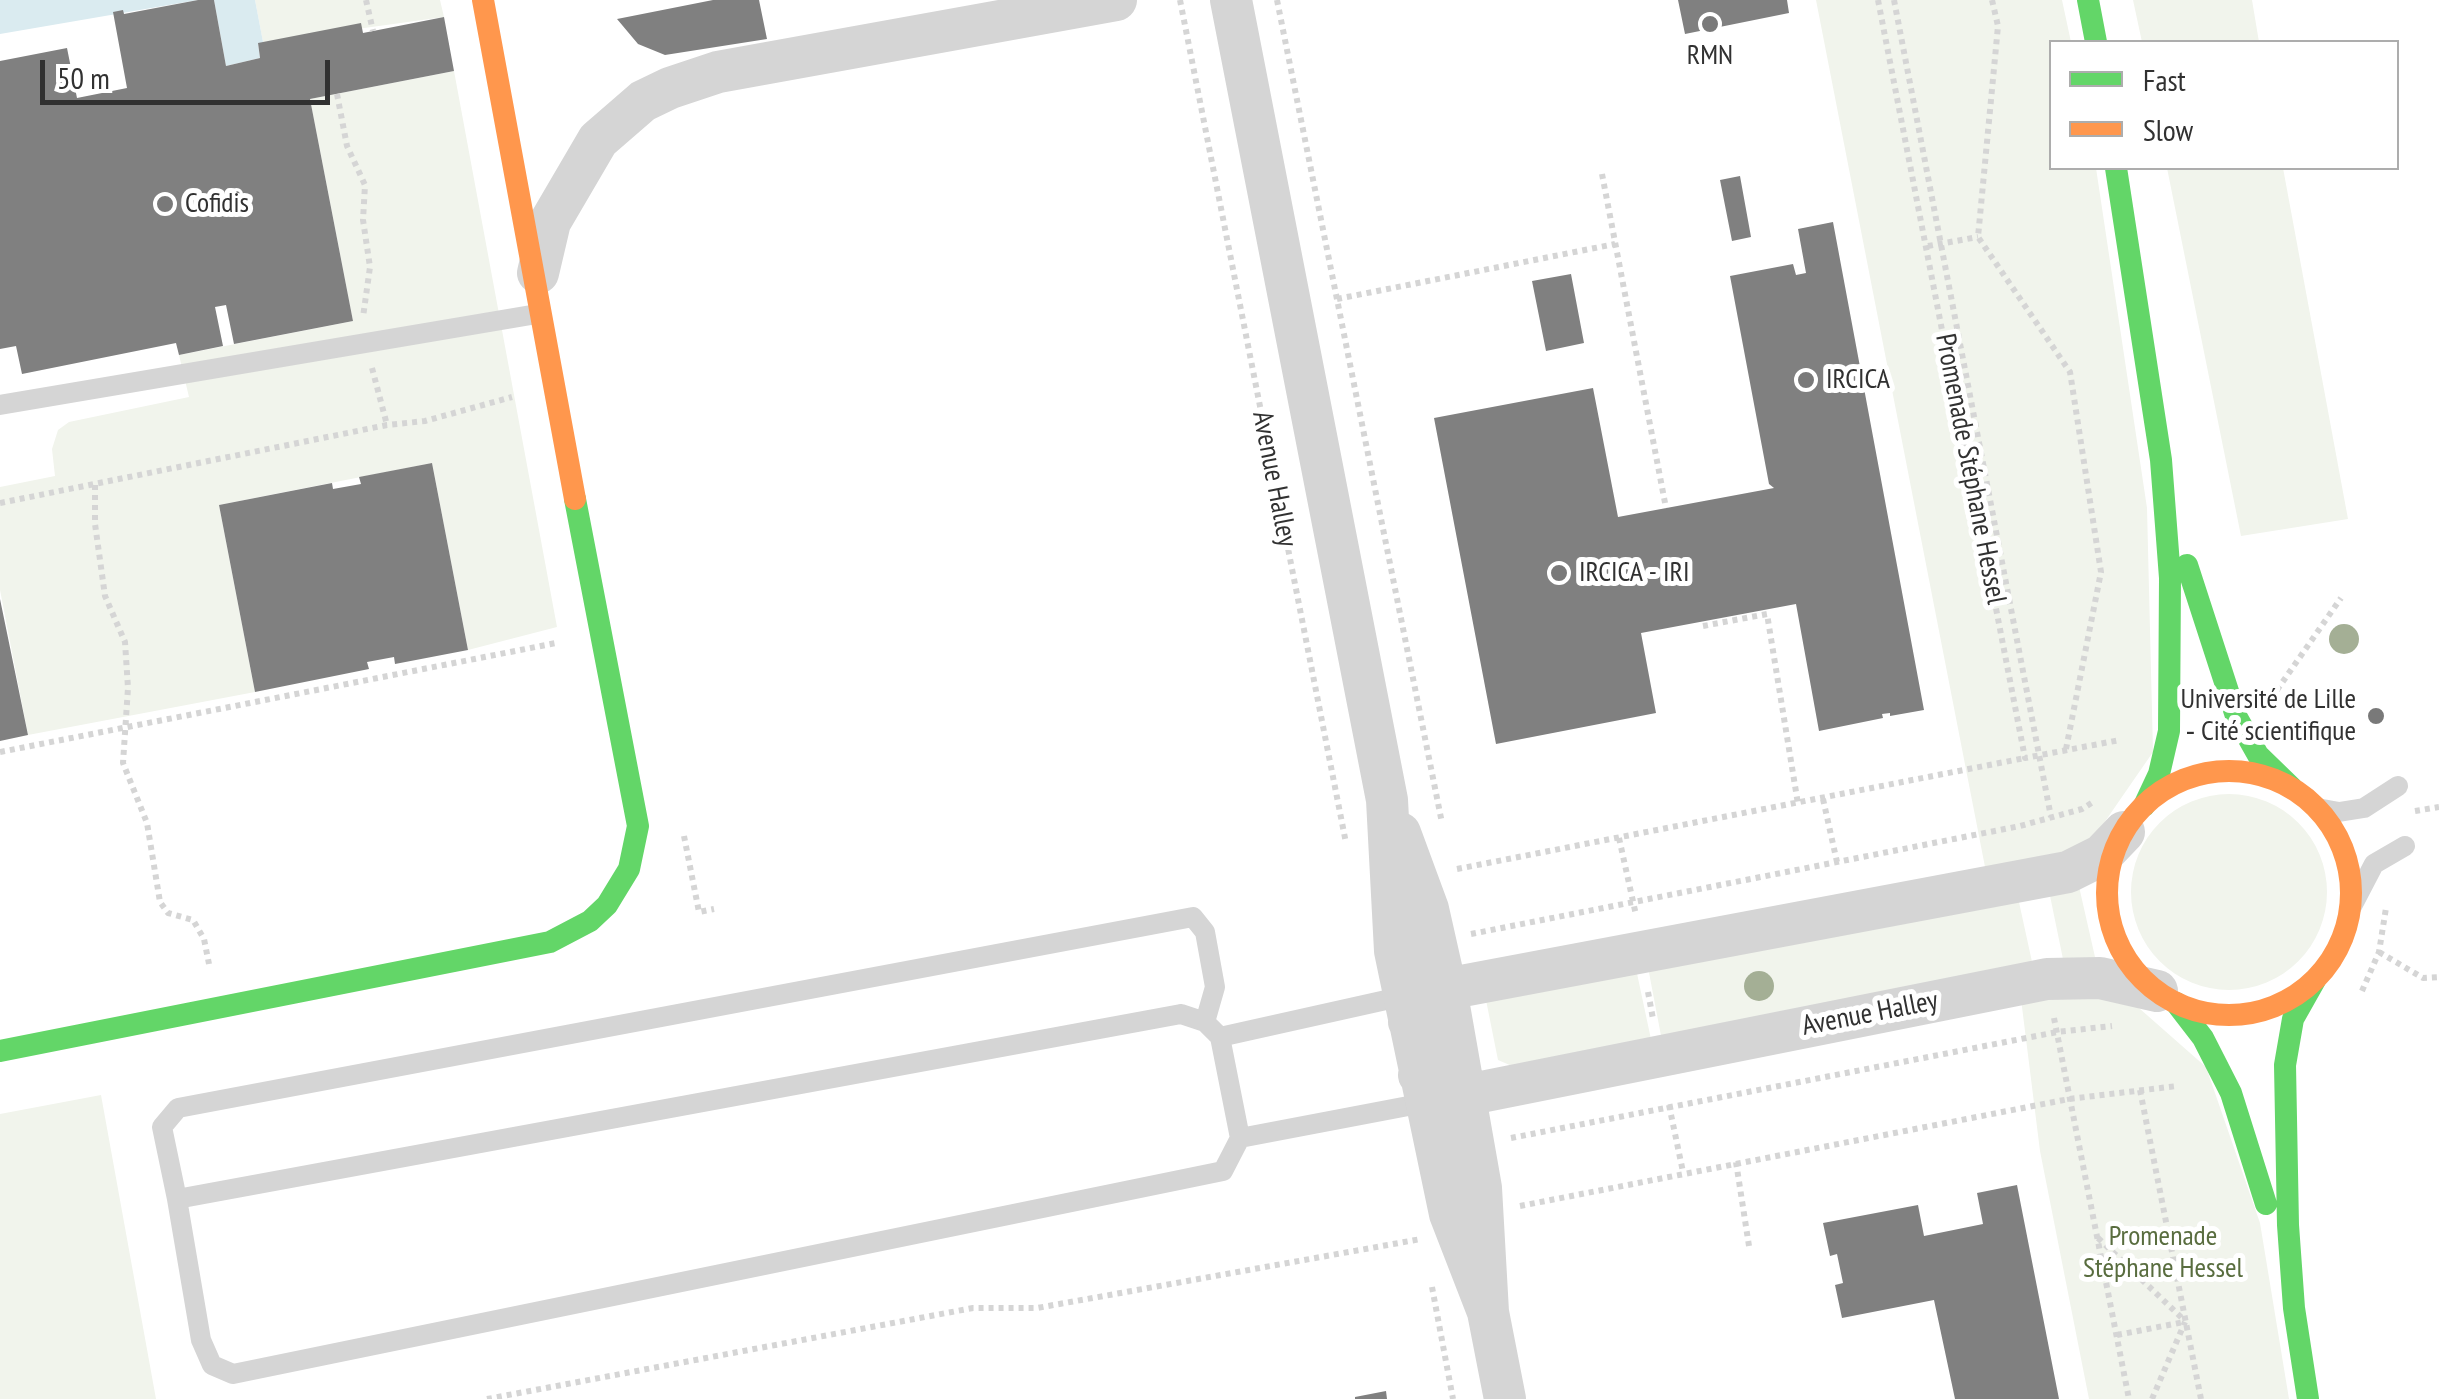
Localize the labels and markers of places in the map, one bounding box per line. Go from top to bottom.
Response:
marker: RMN [1699,13,1721,35]
place label: RMN [1687,39,1733,73]
place label: Cofidis [185,187,249,221]
marker: Cofidis [154,193,176,215]
place label: IRCICA [1826,363,1890,397]
marker: IRCICA [1795,369,1817,391]
place label: IRCICA - IRI [1579,556,1689,590]
marker: IRCICA - IRI [1548,562,1570,584]
place label: Université de Lille ‐ Cité scientifique [2180,683,2356,749]
marker: Université de Lille ‐ Cité scientifique [2365,705,2387,727]

